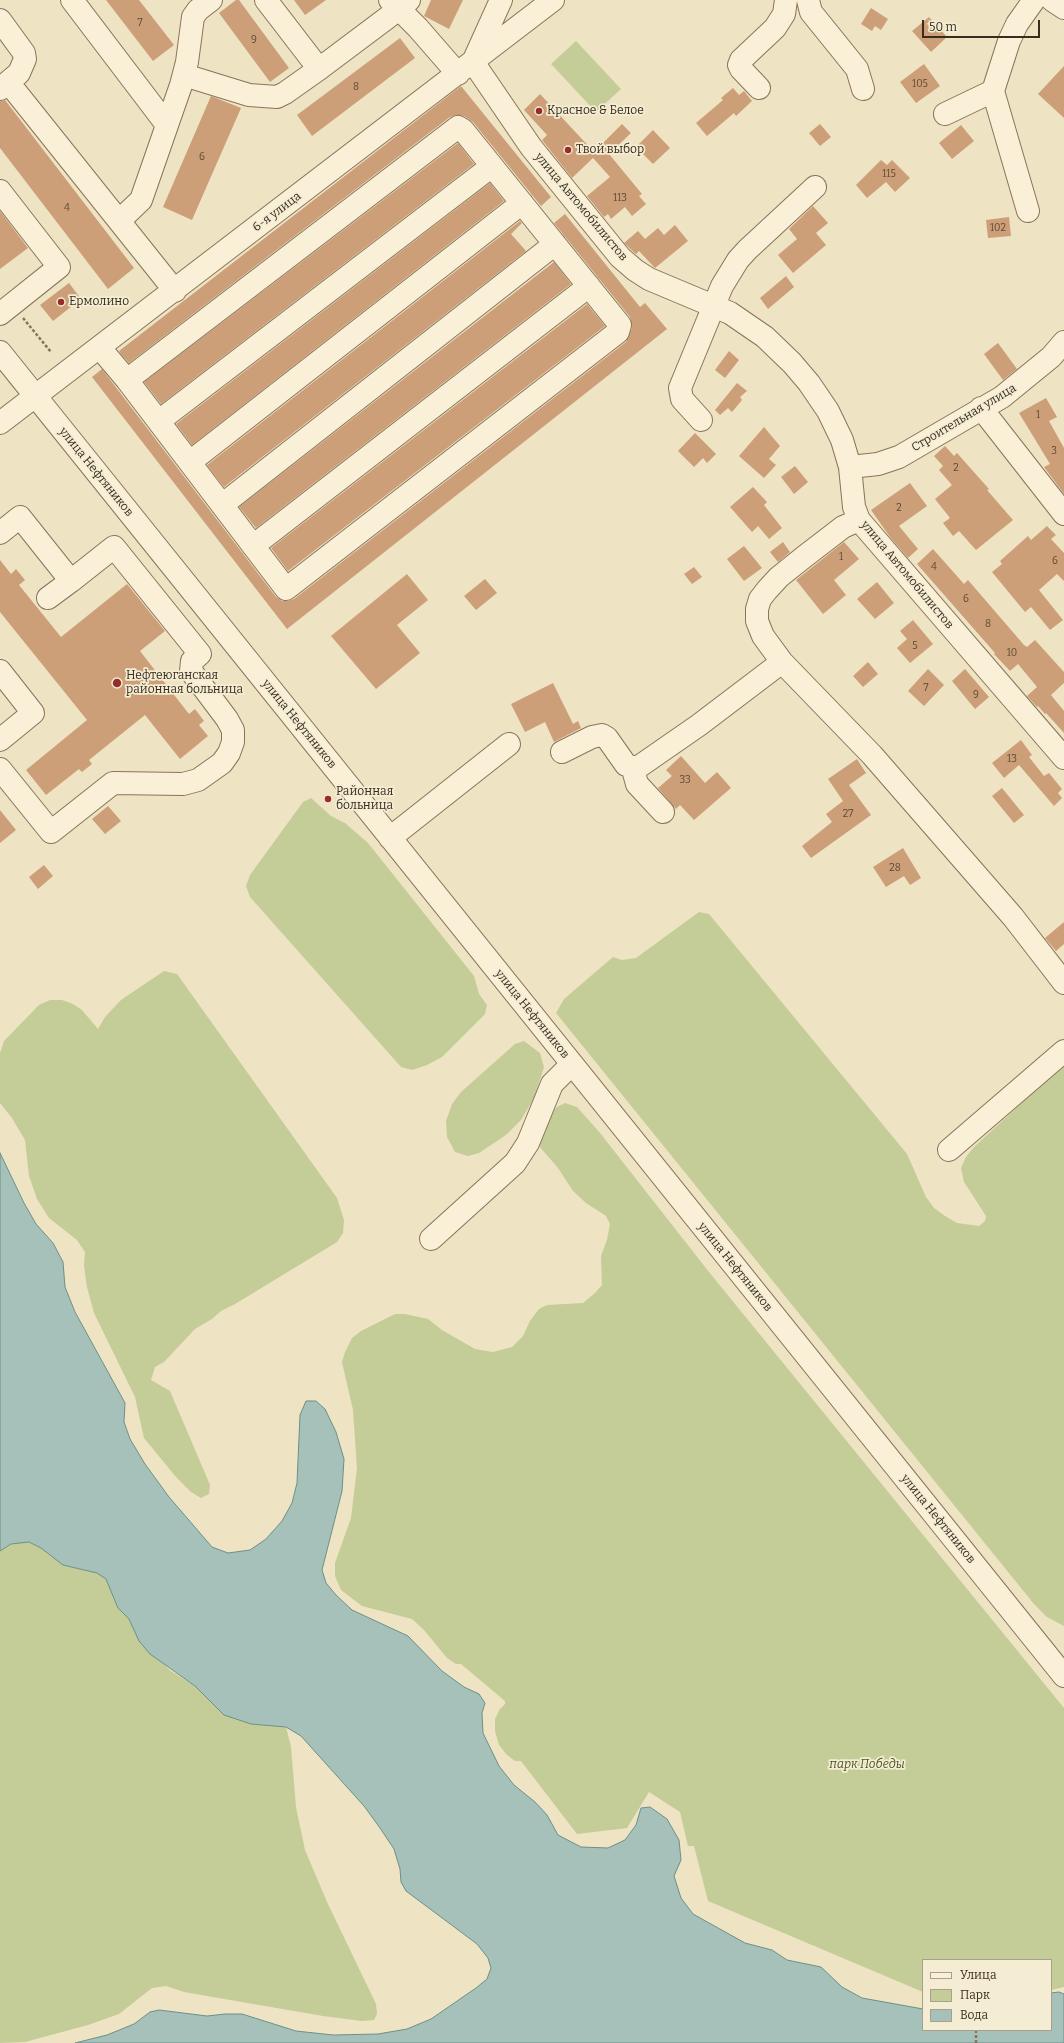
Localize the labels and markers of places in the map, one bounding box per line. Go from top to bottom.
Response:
place label: Красное & Белое [547,104,644,118]
marker: Красное & Белое [534,106,544,116]
place label: Твой выбор [576,143,644,157]
marker: Твой выбор [563,145,573,155]
place label: Ермолино [69,295,129,309]
marker: Ермолино [56,297,66,307]
place label: Нефтеюганская районная больница [126,669,243,697]
marker: Нефтеюганская районная больница [111,677,123,689]
place label: Районная больница [336,785,393,813]
marker: Районная больница [323,794,333,804]

